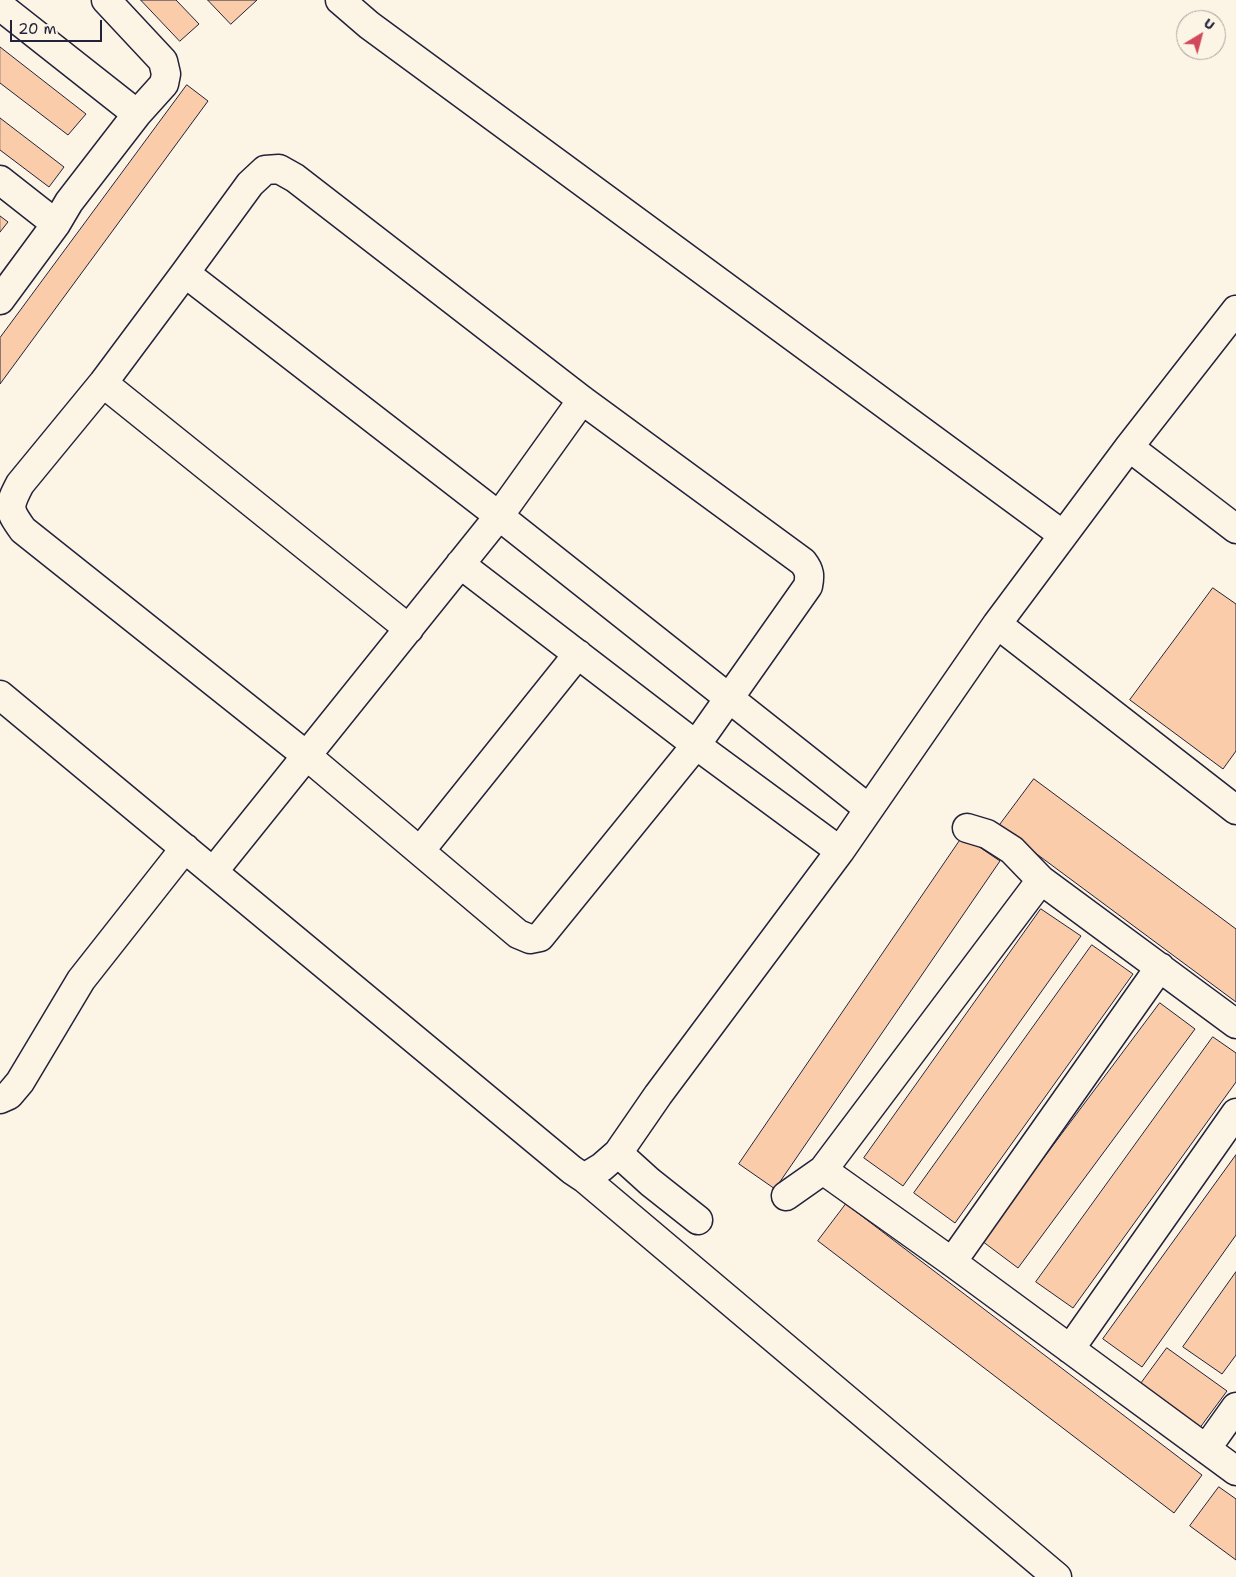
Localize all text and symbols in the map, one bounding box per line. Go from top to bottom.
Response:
scale bar [12,10,105,42]
north arrow [1176,10,1226,60]
text: U [1200,14,1219,34]
text: 20 m [18,19,57,39]

